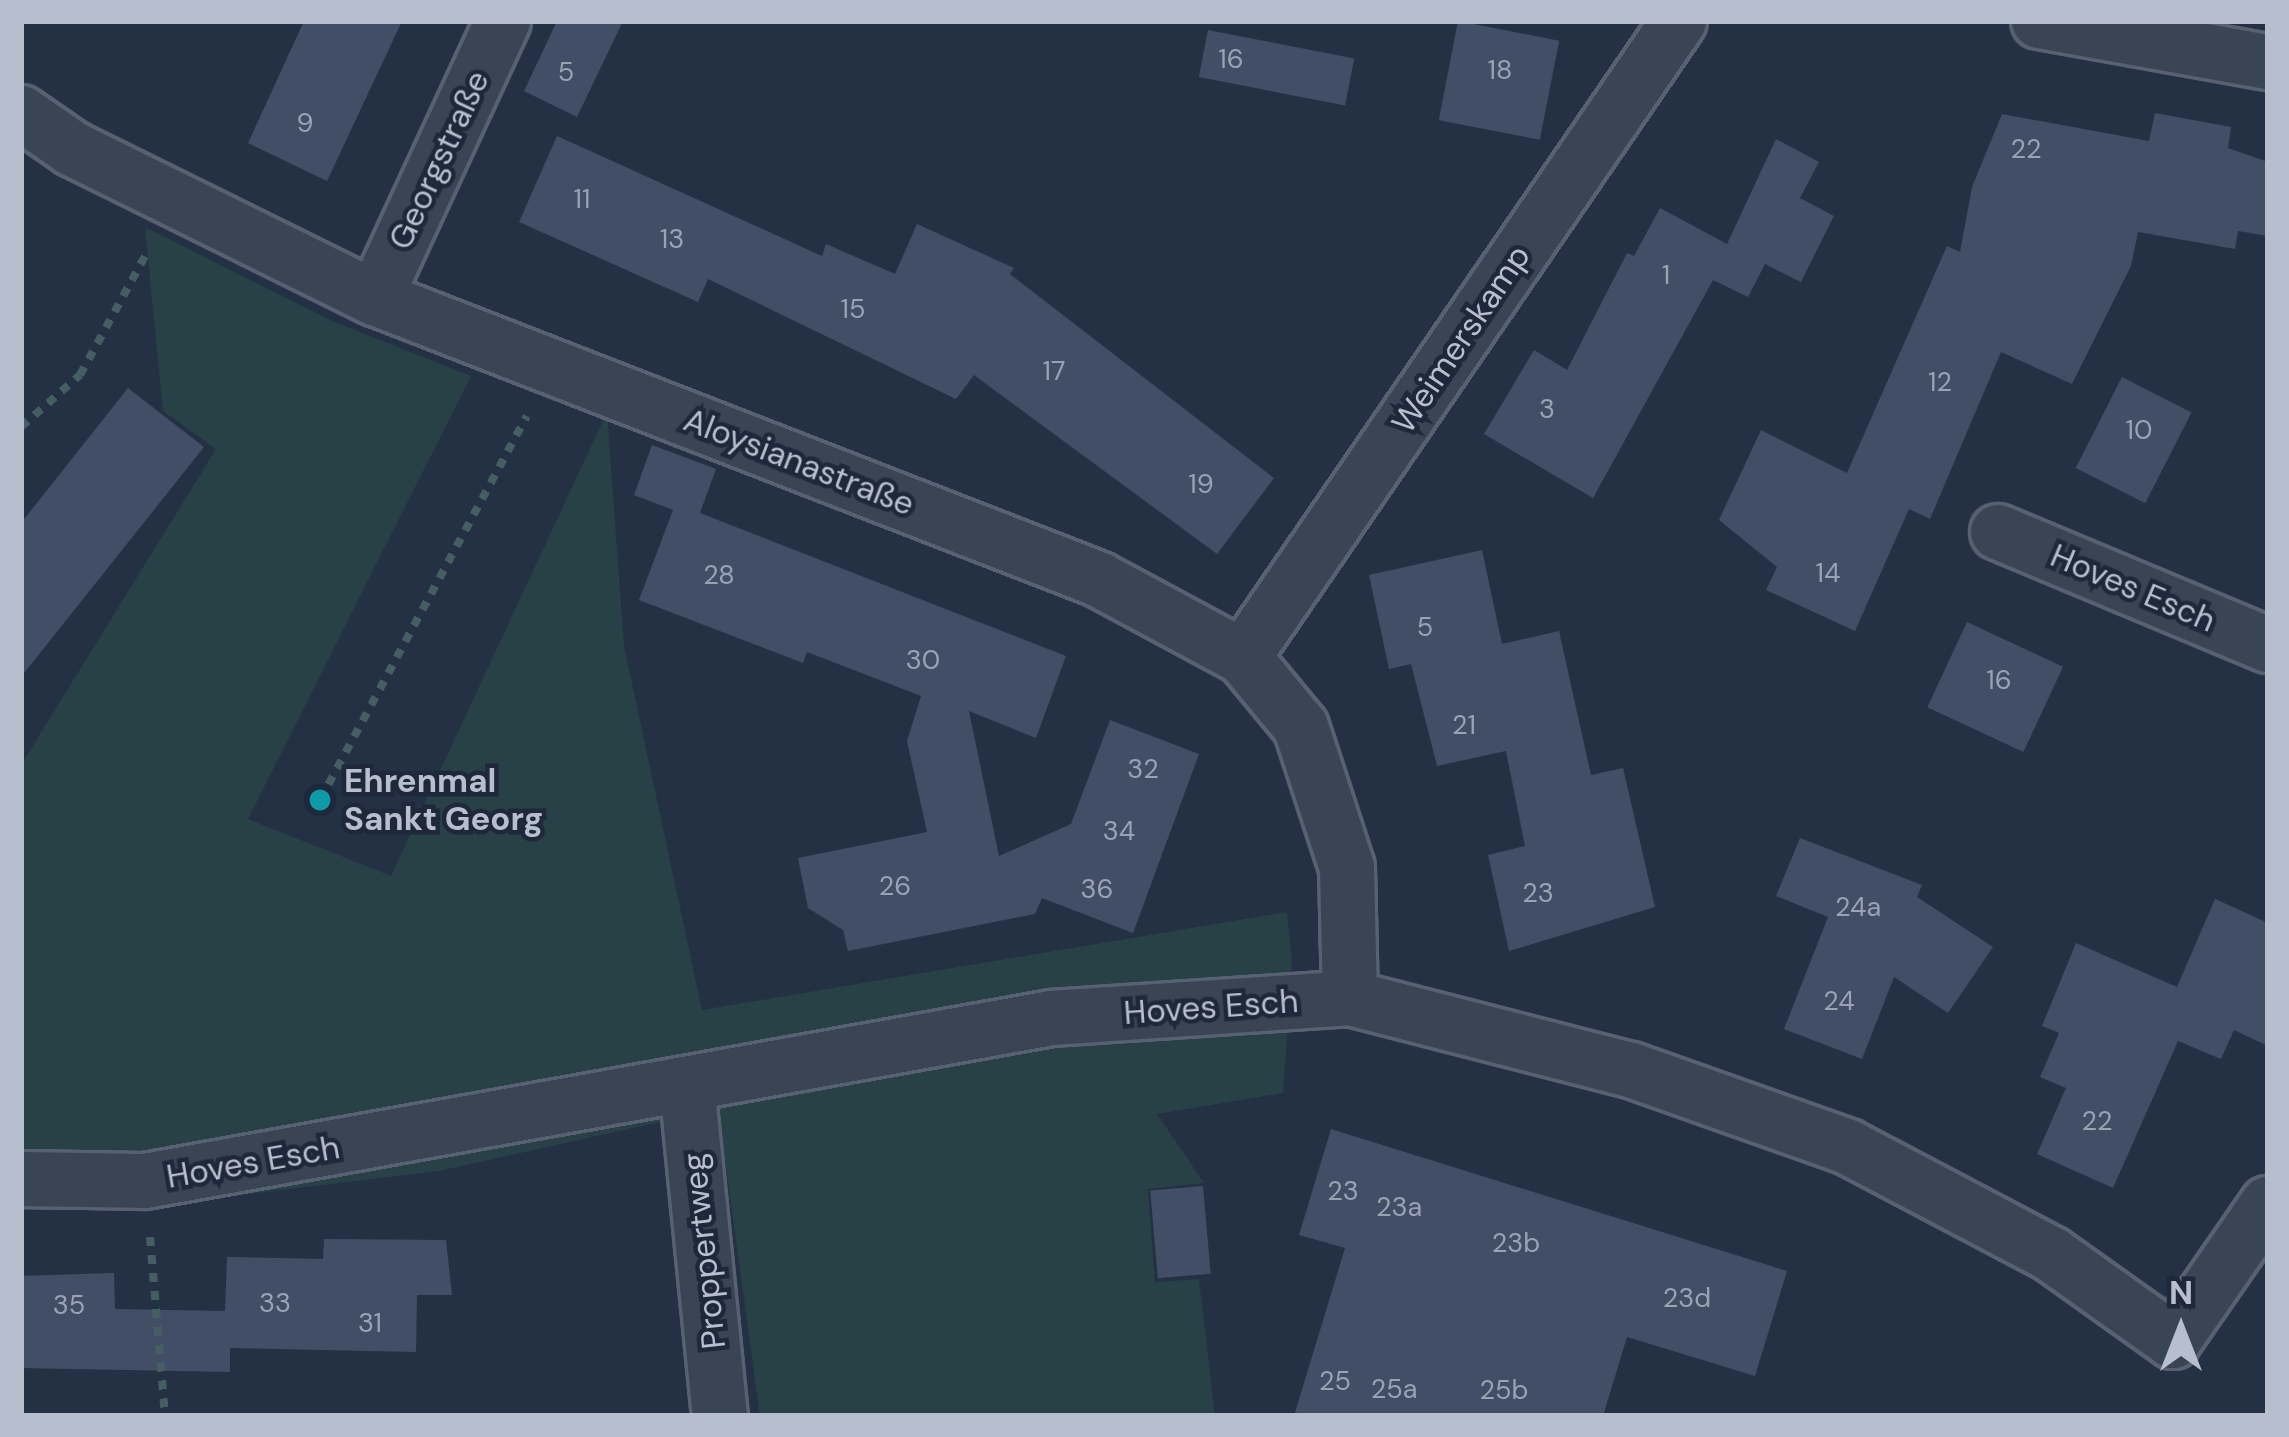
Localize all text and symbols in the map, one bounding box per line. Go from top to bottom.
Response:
house number: 16 [1218,43,1244,75]
house number: 18 [1488,54,1512,86]
house number: 5 [558,56,574,88]
street label: Georgstraße [380,64,498,256]
house number: 9 [297,107,313,139]
house number: 22 [2010,133,2042,165]
house number: 11 [574,183,590,215]
house number: 13 [660,223,684,255]
street label: Weimerskamp [1384,237,1538,441]
house number: 1 [1662,259,1670,291]
house number: 15 [841,293,865,325]
house number: 17 [1043,355,1065,387]
house number: 12 [1928,366,1952,398]
house number: 3 [1539,393,1555,425]
street label: Aloysianastraße [678,400,920,524]
house number: 10 [2126,414,2152,446]
house number: 19 [1188,468,1214,500]
street label: Hoves Esch [2045,536,2221,640]
house number: 14 [1816,557,1840,589]
house number: 28 [703,559,735,591]
house number: 5 [1417,611,1433,643]
house number: 30 [906,644,940,676]
house number: 16 [1986,664,2012,696]
house number: 21 [1452,709,1476,741]
house number: 32 [1127,753,1159,785]
place label: Ehrenmal Sankt Georg [344,761,543,839]
marker: Ehrenmal Sankt Georg [307,787,333,813]
house number: 34 [1103,815,1135,847]
house number: 26 [879,870,911,902]
house number: 36 [1081,873,1113,905]
house number: 23 [1522,877,1554,909]
house number: 24a [1835,891,1881,923]
street label: Hoves Esch [1122,981,1300,1033]
house number: 24 [1823,985,1855,1017]
house number: 22 [2081,1105,2113,1137]
street label: Hoves Esch [163,1127,343,1197]
street label: Proppertweg [674,1151,734,1351]
house number: 23 [1327,1175,1359,1207]
house number: 23a [1376,1191,1422,1223]
house number: 23b [1492,1227,1540,1259]
north arrow [2121,1269,2241,1389]
text: N [2169,1271,2193,1314]
house number: 23d [1663,1282,1711,1314]
house number: 33 [259,1287,291,1319]
house number: 35 [53,1289,85,1321]
house number: 31 [358,1307,382,1339]
house number: 25 [1319,1365,1351,1397]
house number: 25a [1371,1373,1417,1405]
house number: 25b [1480,1374,1528,1406]

